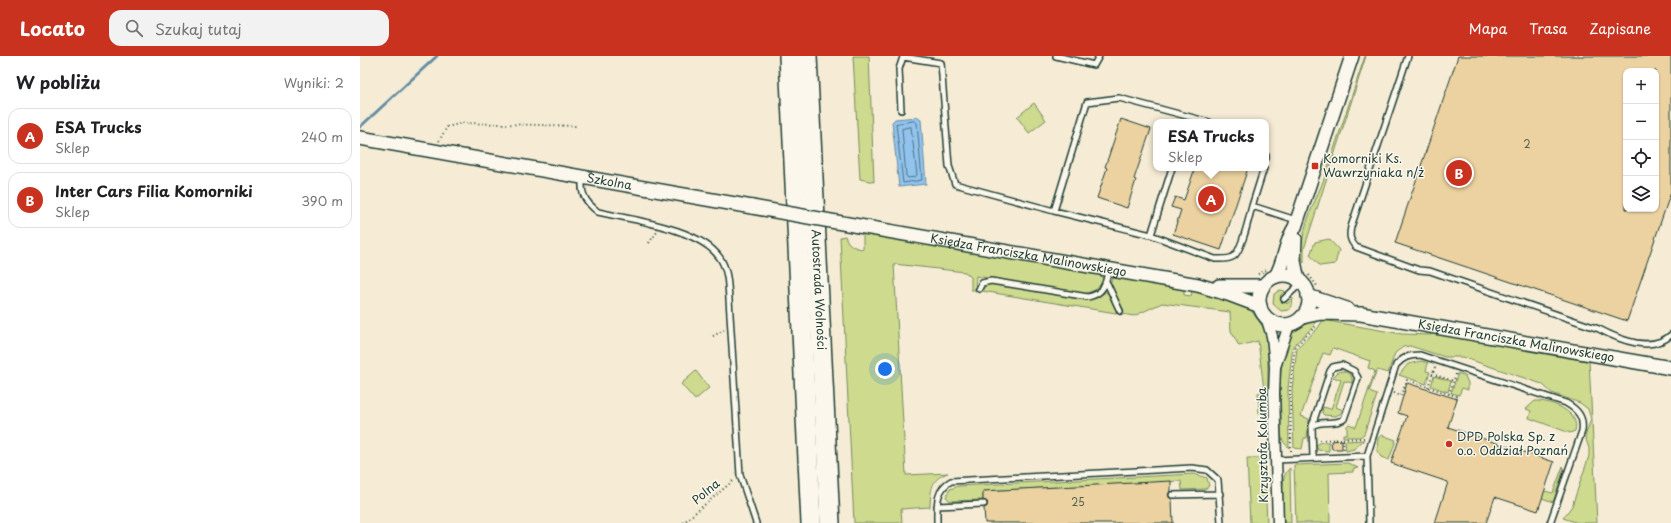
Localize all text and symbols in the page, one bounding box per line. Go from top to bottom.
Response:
search box [109,10,389,46]
text: Locato [20,14,85,42]
icon: search [123,17,145,39]
text: Szukaj tutaj [155,17,242,40]
text: Mapa [1469,18,1507,39]
text: Trasa [1529,18,1567,39]
text: Zapisane [1589,18,1651,39]
map controls [1623,68,1659,212]
button: + [1623,68,1659,104]
text: W pobliżu [16,69,101,95]
text: Wyniki: 2 [284,73,344,92]
button: − [1623,104,1659,140]
text: ESA Trucks [55,115,142,138]
popup [1153,119,1269,171]
text: ESA Trucks [1168,124,1254,147]
text: A [25,127,35,146]
text: 240 m [301,127,343,146]
house number: 2 [1523,136,1531,151]
text: Sklep [55,138,90,157]
button: locate [1623,140,1659,176]
text: Sklep [1168,147,1203,166]
place label: Komorniki Ks. Wawrzyniaka n/ż [1323,149,1424,181]
pin: B [1446,158,1472,188]
marker: Komorniki Ks. Wawrzyniaka n/ż [1310,161,1320,171]
street label: Szkolna [585,168,634,194]
button: layers [1623,176,1659,212]
text: Inter Cars Filia Komorniki [55,179,253,202]
pin: A [1198,184,1224,214]
text: B [26,191,34,210]
text: 390 m [301,191,343,210]
text: Sklep [55,202,90,221]
street label: Autostrada Wolności [808,229,831,351]
street label: Księdza Franciszka Malinowskiego [929,229,1128,280]
street label: Księdza Franciszka Malinowskiego [1417,314,1616,366]
your location [875,359,895,379]
street label: Krzysztofa Kolumba [1252,387,1272,503]
place label: DPD Polska Sp. z o.o. Oddział Poznań [1457,427,1568,459]
marker: DPD Polska Sp. z o.o. Oddział Poznań [1444,439,1454,449]
street label: Polna [687,474,724,508]
house number: 25 [1071,494,1085,509]

